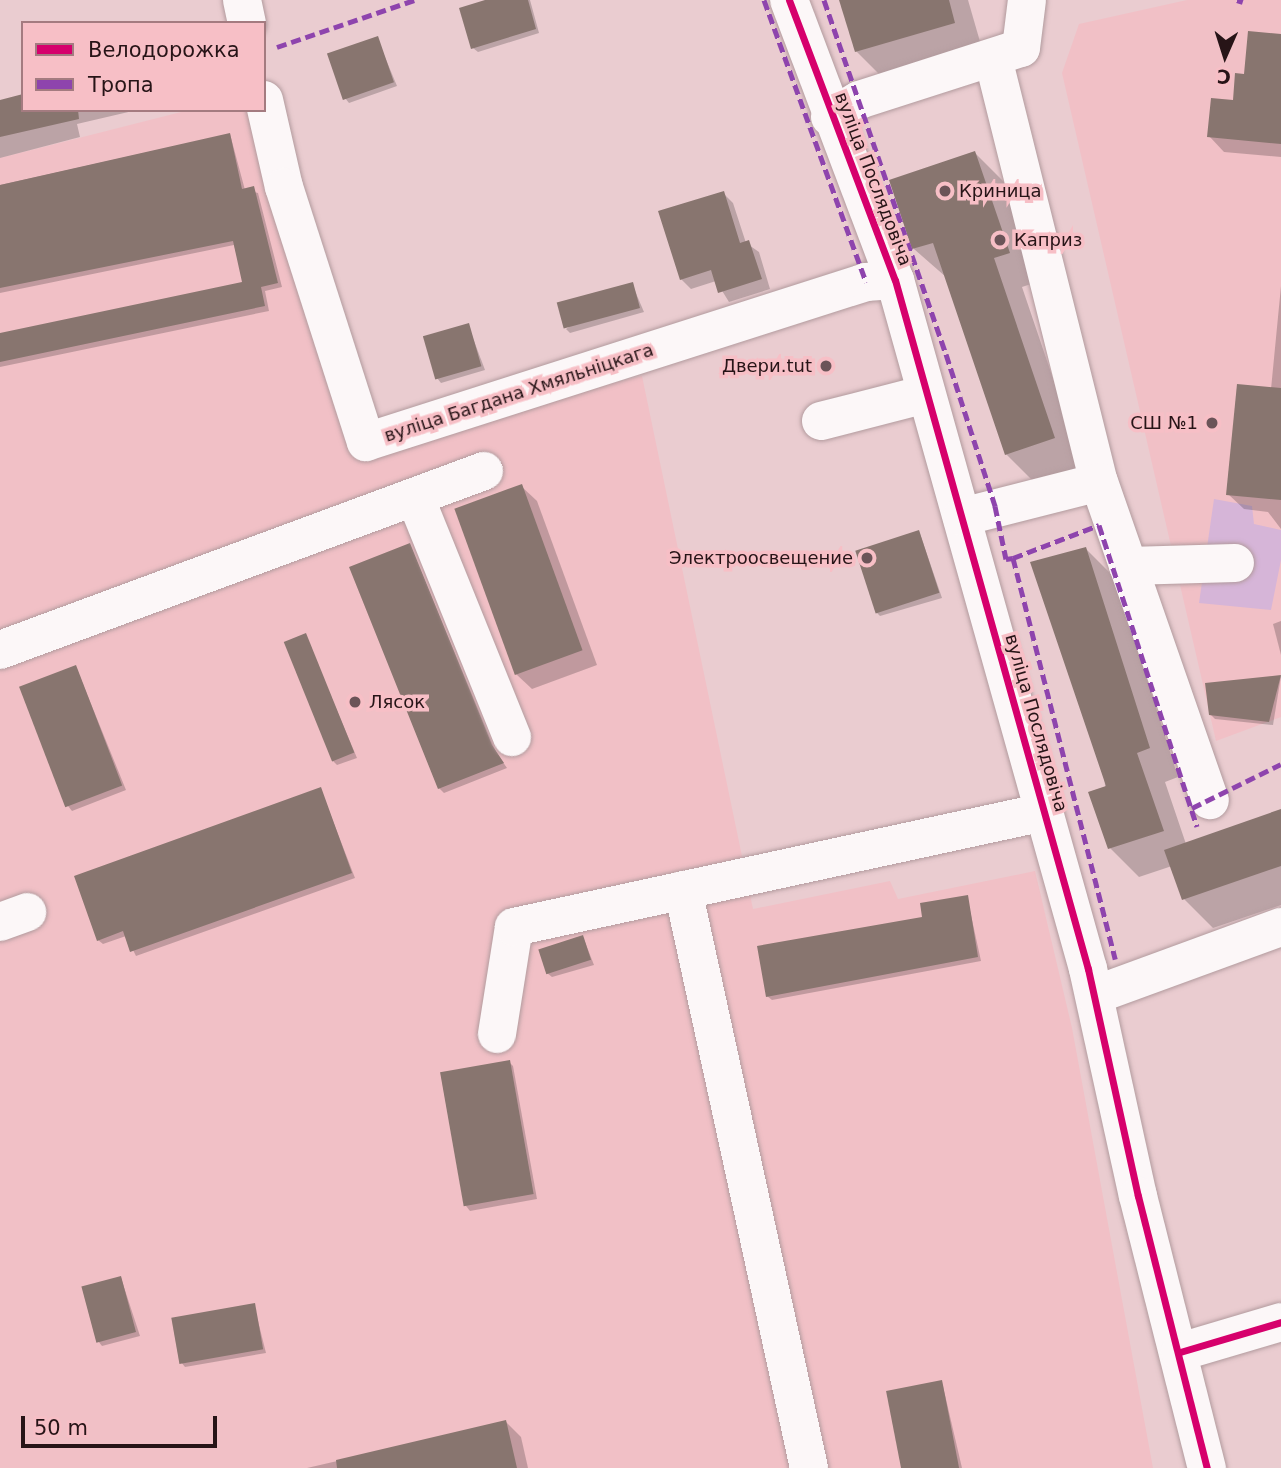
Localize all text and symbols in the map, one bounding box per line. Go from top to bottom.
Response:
legend [21,21,266,112]
north arrow [1190,21,1260,91]
text: Велодорожка [88,38,240,62]
text: С [1216,66,1231,88]
text: Тропа [88,73,154,97]
street label: вуліца Послядовіча [830,89,916,269]
place label: Криница [959,180,1042,202]
marker: Криница [937,183,953,199]
place label: Каприз [1014,229,1082,251]
marker: Каприз [992,232,1008,248]
street label: вуліца Багдана Хмяльніцкага [382,339,656,447]
place label: Двери.tut [722,355,812,377]
marker: Двери.tut [818,358,834,374]
place label: СШ №1 [1130,412,1198,434]
marker: СШ №1 [1204,415,1220,431]
place label: Электроосвещение [669,547,853,569]
marker: Электроосвещение [859,550,875,566]
street label: вуліца Послядовіча [1000,631,1072,815]
place label: Лясок [369,691,425,713]
marker: Лясок [347,694,363,710]
scale bar [24,1402,220,1446]
text: 50 m [34,1416,88,1440]

